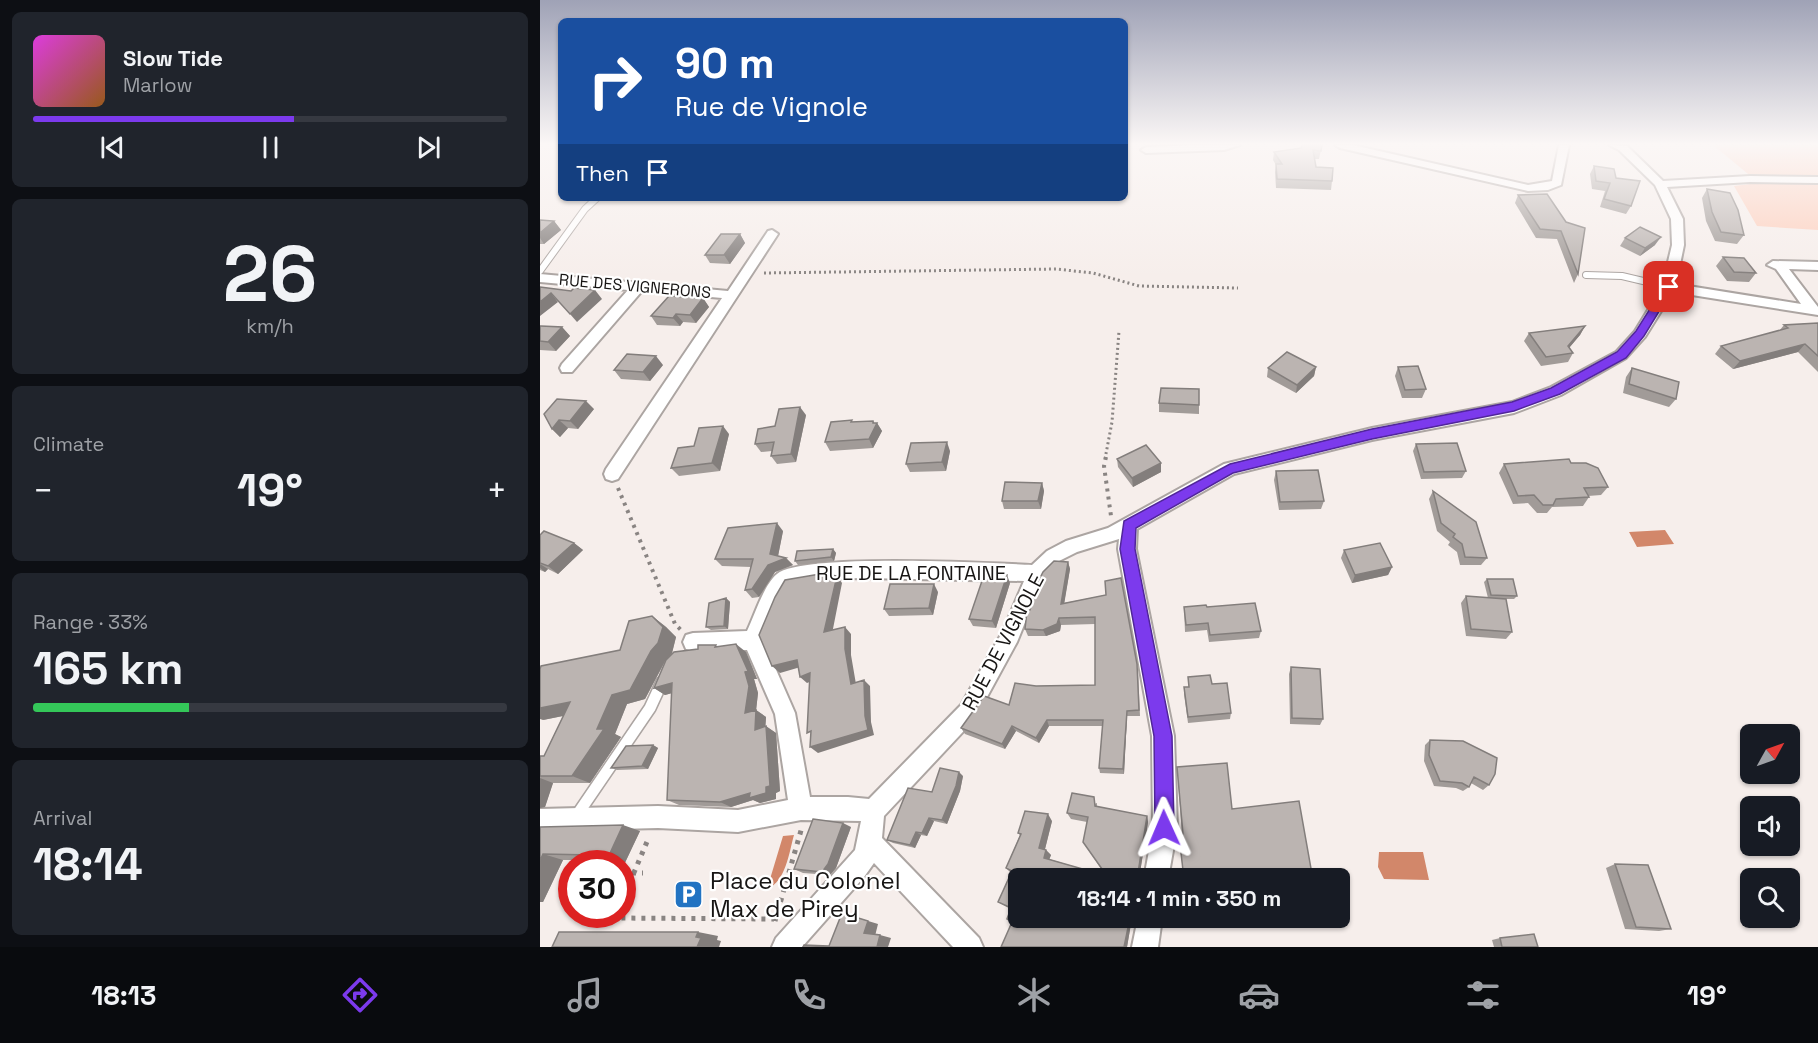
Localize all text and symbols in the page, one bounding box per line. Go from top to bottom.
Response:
text: 90 m [675,37,775,90]
icon: right [576,42,654,120]
text: Slow Tide [123,44,223,72]
text: Marlow [123,72,192,98]
text: Rue de Vignole [675,89,868,124]
icon: previous [96,131,129,164]
icon: pause [254,131,287,164]
icon: next [412,131,445,164]
icon: arrive [641,156,674,189]
text: Then [576,159,629,187]
text: 26 [223,224,317,324]
pin [1643,261,1694,312]
street label: RUE DES VIGNERONS [558,269,712,303]
icon: arrive [1652,270,1685,303]
text: km/h [246,313,294,339]
text: Climate [33,431,104,457]
text: 19° [237,462,303,519]
text: − [33,470,53,512]
text: + [487,470,507,512]
street label: RUE DE LA FONTAINE [816,560,1006,586]
street label: RUE DE VIGNOLE [956,569,1050,715]
text: Range · 33% [33,609,148,635]
text: 165 km [33,640,183,697]
north arrow [1740,724,1800,784]
map controls [1740,724,1800,928]
position arrow [1132,796,1196,860]
button: sound [1740,796,1800,856]
text: Arrival [33,805,92,831]
text: 18:14 [33,836,143,893]
speed limit sign: 30 [558,850,636,928]
place label: Place du Colonel Max de Pirey [710,865,901,924]
button: search [1740,868,1800,928]
parking icon: Place du Colonel Max de Pirey [673,878,705,910]
text: 18:14 · 1 min · 350 m [1077,884,1281,912]
icon: directions [339,974,381,1016]
icon: music [564,974,606,1016]
icon: phone [788,974,830,1016]
icon: climate [1013,974,1055,1016]
icon: car [1238,974,1280,1016]
icon: filters [1462,974,1504,1016]
text: 18:13 [91,978,156,1013]
text: 19° [1687,978,1727,1013]

